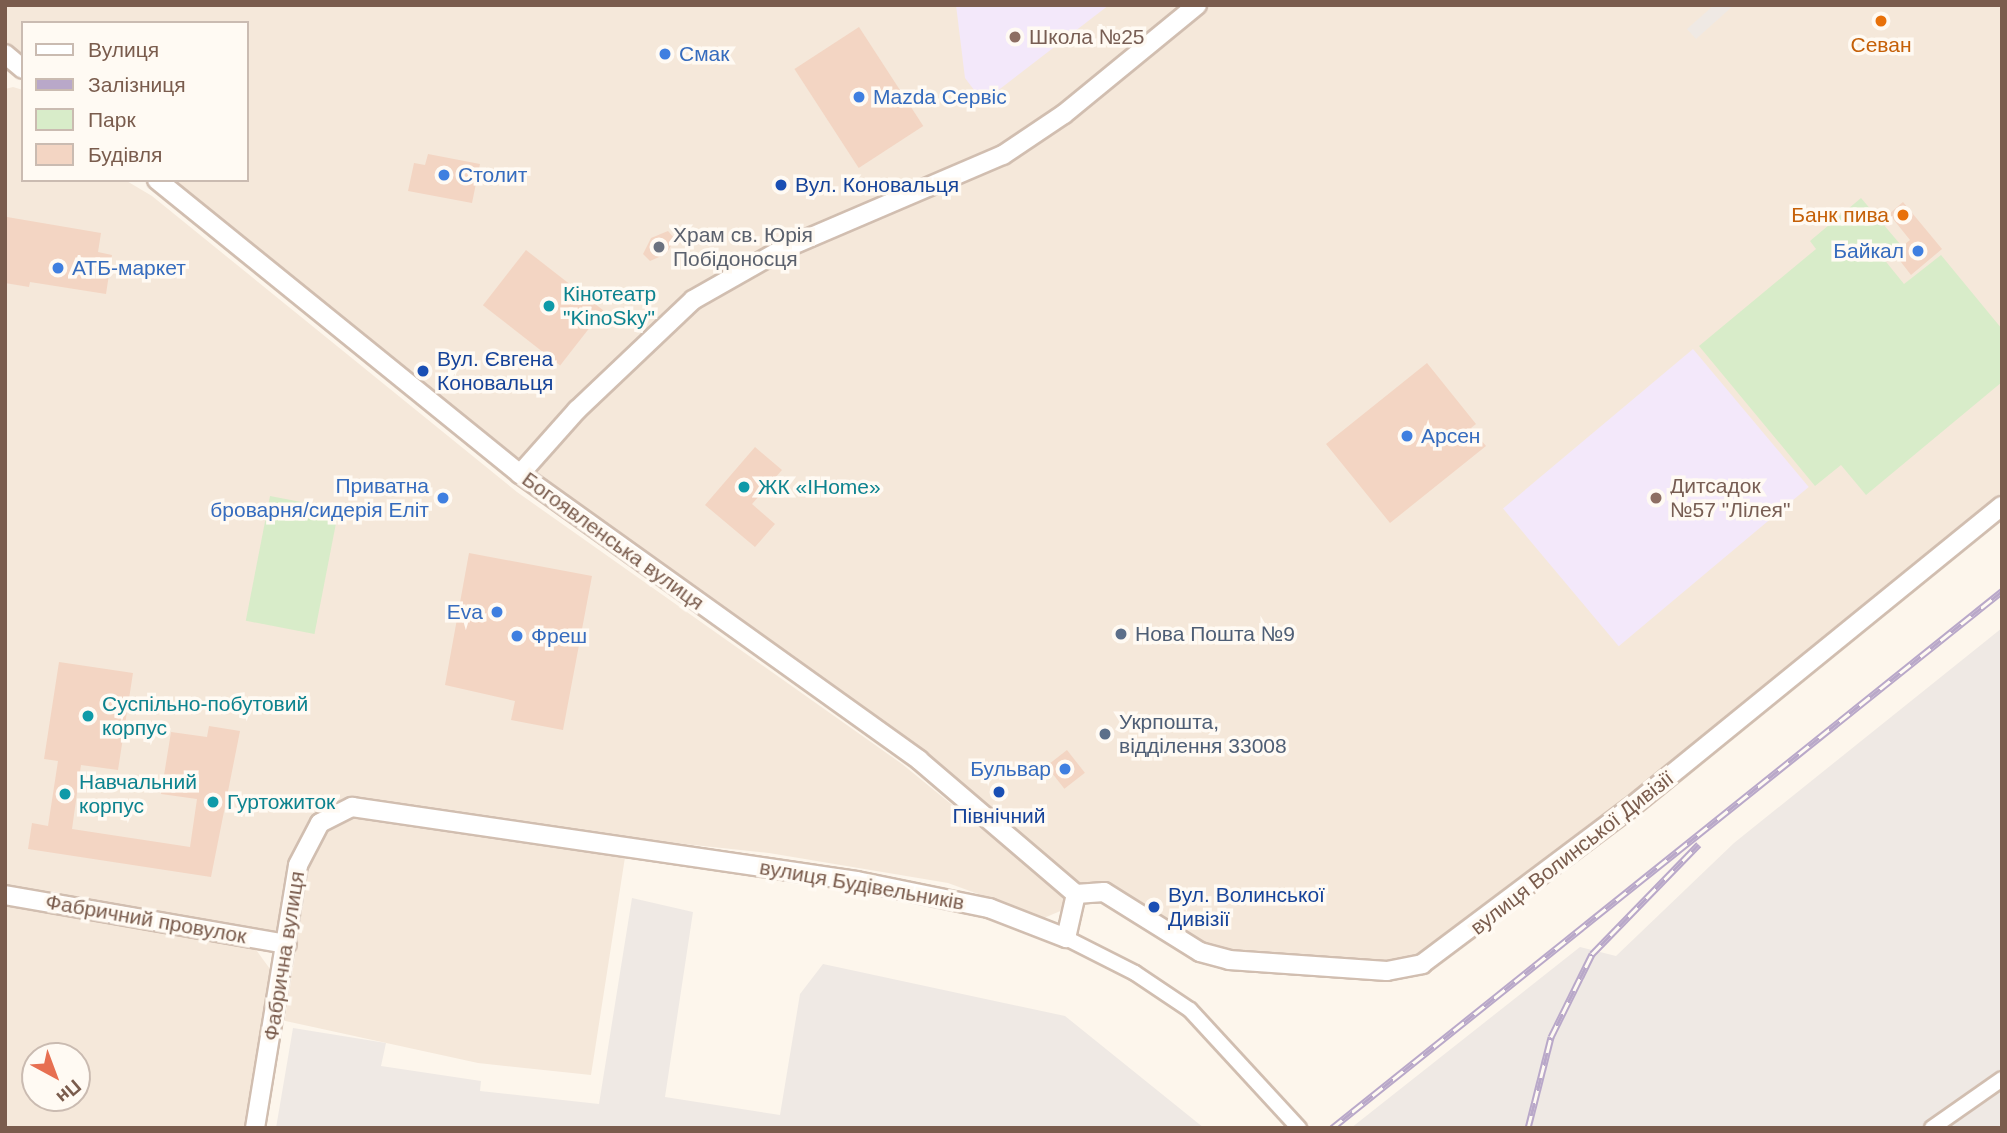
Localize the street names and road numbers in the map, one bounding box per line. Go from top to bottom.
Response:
street label: Богоявленська вулиця [517,467,709,615]
street label: вулиця Волинської Дивізії [1465,766,1679,940]
street label: вулиця Будівельників [758,855,966,915]
street label: Фабрична вулиця [258,869,310,1043]
street label: Фабричний провулок [43,889,249,949]

